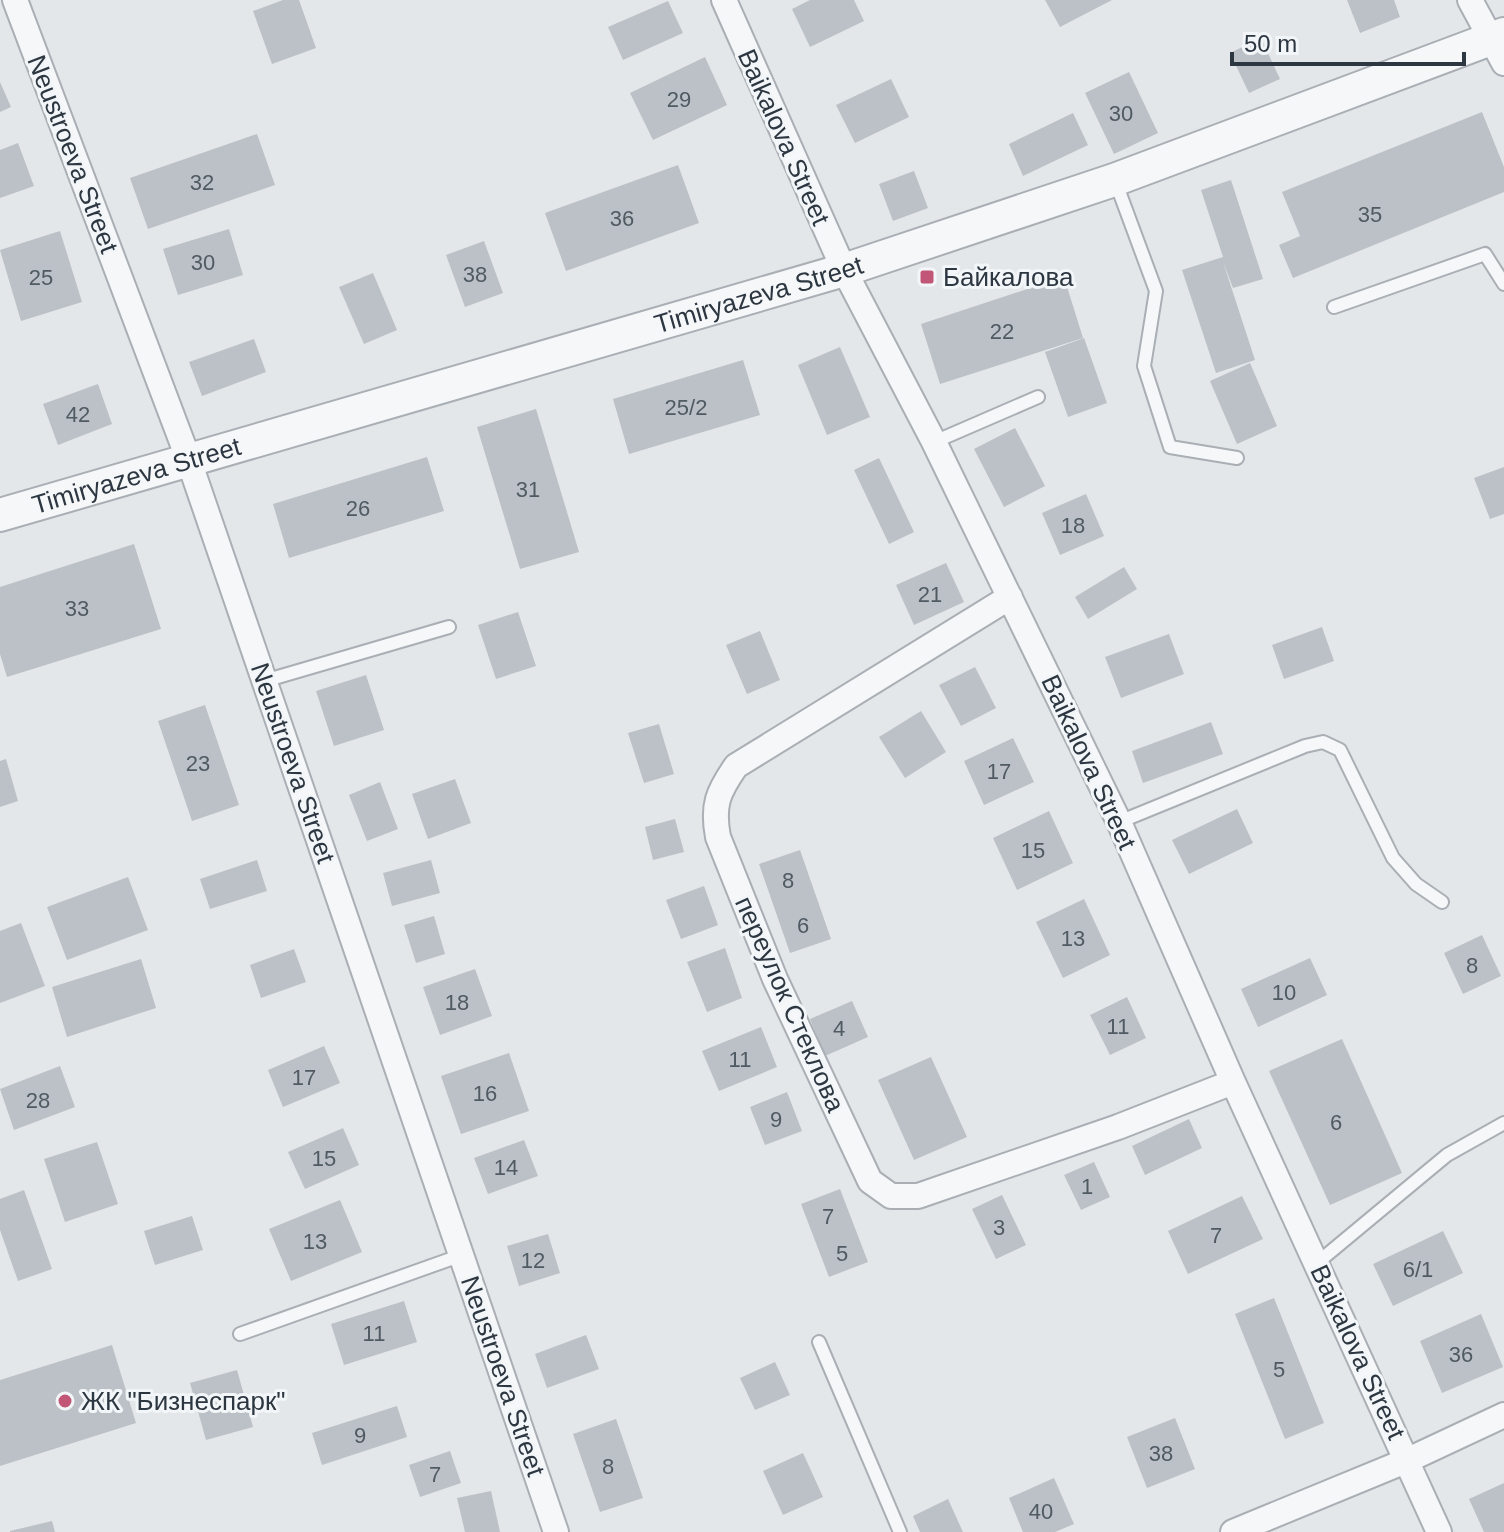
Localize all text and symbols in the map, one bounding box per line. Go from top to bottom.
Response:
scale bar [1232,16,1464,66]
text: 50 m [1244,30,1297,57]
street label: Baikalova Street [732,44,837,230]
street label: Neustroeva Street [21,51,125,258]
house number: 29 [667,87,691,112]
house number: 30 [1109,101,1133,126]
house number: 32 [190,170,214,195]
house number: 35 [1358,202,1382,227]
house number: 36 [610,206,634,231]
street label: Timiryazeva Street [651,249,868,339]
house number: 30 [191,250,215,275]
house number: 38 [463,262,487,287]
place label: Байкалова [943,262,1074,292]
house number: 25 [29,265,53,290]
marker: Байкалова [918,268,936,286]
house number: 22 [990,319,1014,344]
house number: 25/2 [665,395,707,420]
house number: 42 [66,402,90,427]
street label: Timiryazeva Street [29,431,245,520]
house number: 31 [516,477,540,502]
house number: 26 [346,496,370,521]
house number: 18 [1061,513,1085,538]
house number: 21 [918,582,942,607]
house number: 33 [65,596,89,621]
street label: Neustroeva Street [245,659,342,868]
street label: Baikalova Street [1035,670,1143,855]
house number: 23 [186,751,210,776]
house number: 17 [987,759,1011,784]
house number: 15 [1021,838,1045,863]
house number: 8 [782,868,794,893]
street label: переулок Стеклова [729,892,851,1117]
house number: 6 [797,913,809,938]
house number: 13 [1061,926,1085,951]
house number: 8 [1466,953,1478,978]
house number: 10 [1272,980,1296,1005]
house number: 18 [445,990,469,1015]
house number: 11 [1107,1014,1129,1039]
house number: 4 [833,1016,845,1041]
house number: 11 [729,1047,751,1072]
house number: 17 [292,1065,316,1090]
house number: 16 [473,1081,497,1106]
house number: 28 [26,1088,50,1113]
house number: 9 [770,1107,782,1132]
house number: 6 [1330,1110,1342,1135]
house number: 15 [312,1146,336,1171]
house number: 14 [494,1155,518,1180]
house number: 1 [1081,1174,1093,1199]
house number: 7 [822,1204,834,1229]
house number: 3 [993,1215,1005,1240]
house number: 7 [1210,1223,1222,1248]
house number: 13 [303,1229,327,1254]
house number: 5 [836,1241,848,1266]
house number: 12 [521,1248,545,1273]
house number: 6/1 [1403,1257,1433,1282]
street label: Baikalova Street [1304,1260,1412,1445]
street label: Neustroeva Street [455,1272,552,1481]
house number: 11 [363,1321,385,1346]
house number: 36 [1449,1342,1473,1367]
house number: 5 [1273,1357,1285,1382]
place label: ЖК "Бизнеспарк" [81,1386,286,1416]
marker: ЖК "Бизнеспарк" [56,1392,74,1410]
house number: 9 [354,1423,366,1448]
house number: 38 [1149,1441,1173,1466]
house number: 8 [602,1454,614,1479]
house number: 7 [429,1462,441,1487]
house number: 40 [1029,1499,1053,1524]

